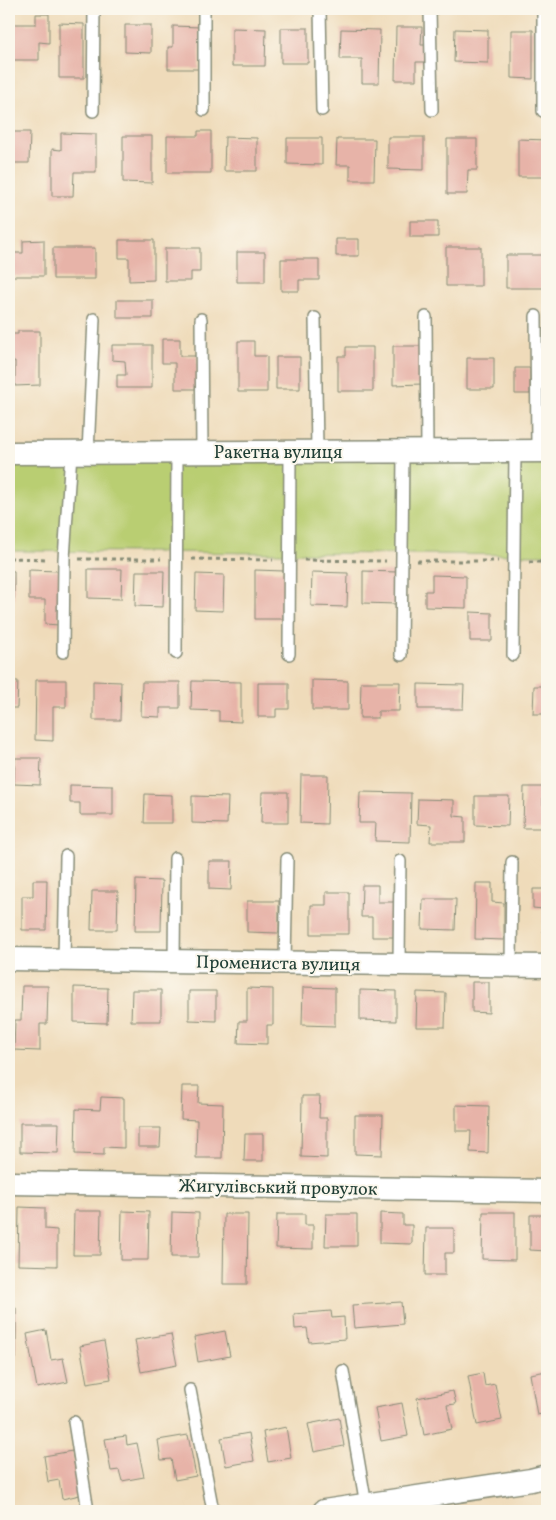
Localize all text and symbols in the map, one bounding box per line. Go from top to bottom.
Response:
street label: Ракетна вулиця [214,441,342,466]
street label: Промениста вулиця [196,951,360,978]
street label: Жигулівський провулок [178,1174,378,1203]

